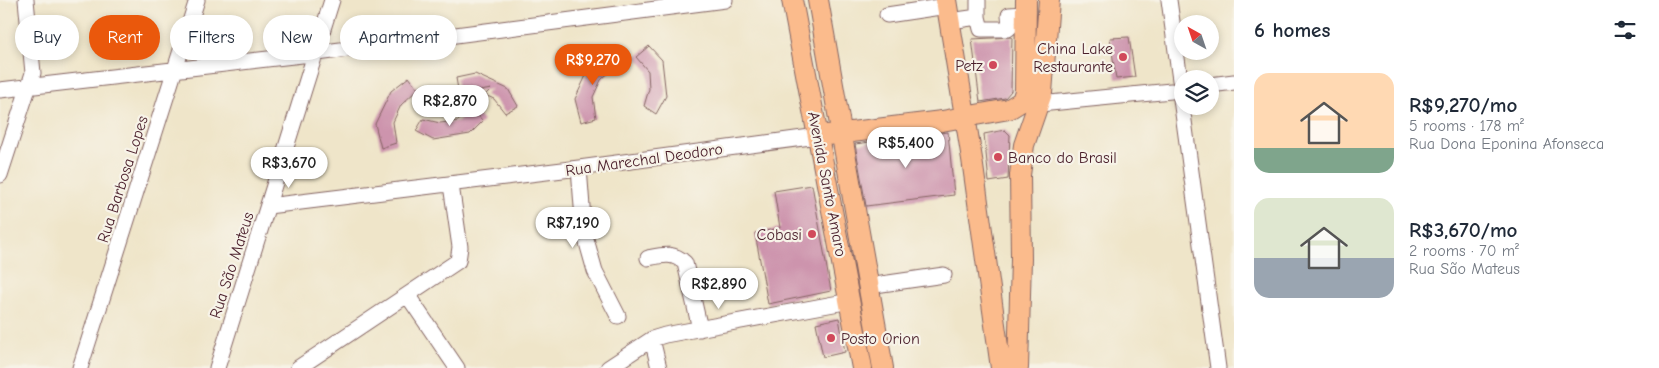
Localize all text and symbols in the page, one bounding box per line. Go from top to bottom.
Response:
chip: Buy [15,15,79,60]
chip: Rent [89,15,160,60]
chip: Filters [170,15,253,60]
chip: New [263,15,330,60]
chip: Apartment [340,15,457,60]
north arrow [1174,15,1219,60]
map controls [1174,15,1219,115]
icon: filters [1611,16,1639,44]
text: 6 homes [1254,18,1330,42]
place label: China Lake Restaurante [1033,40,1113,76]
pin: R$9,270 [547,44,639,86]
text: R$9,270 [566,51,620,69]
marker: China Lake Restaurante [1117,51,1129,63]
place label: Petz [955,57,983,75]
marker: Petz [987,59,999,71]
button: layers [1174,70,1219,115]
pin: R$2,870 [404,84,496,127]
text: R$2,870 [423,92,477,110]
icon: home [1294,93,1354,153]
text: R$9,270/mo [1409,93,1517,117]
street label: Avenida Santo Amaro [804,110,850,258]
street label: Rua Barbosa Lopes [94,113,152,245]
text: 5 rooms · 178 m² [1409,117,1524,135]
pin: R$5,400 [860,126,952,169]
text: R$5,400 [878,134,934,152]
text: Rua Dona Eponina Afonseca [1409,135,1604,153]
street label: Rua Marechal Deodoro [564,140,724,180]
pin: R$3,670 [243,146,335,189]
place label: Banco do Brasil [1008,149,1117,167]
marker: Banco do Brasil [992,151,1004,163]
text: R$3,670 [262,154,316,172]
pin: R$7,190 [527,206,619,249]
street label: Rua São Mateus [206,210,258,321]
text: R$7,190 [546,214,600,232]
icon: home [1294,218,1354,278]
text: R$3,670/mo [1409,218,1517,242]
place label: Cobasi [757,226,802,244]
marker: Cobasi [806,228,818,240]
text: 2 rooms · 70 m² [1409,242,1519,260]
text: Rua São Mateus [1409,260,1520,278]
pin: R$2,890 [673,268,765,310]
text: R$2,890 [691,275,747,293]
place label: Posto Orion [841,330,920,348]
marker: Posto Orion [825,332,837,344]

